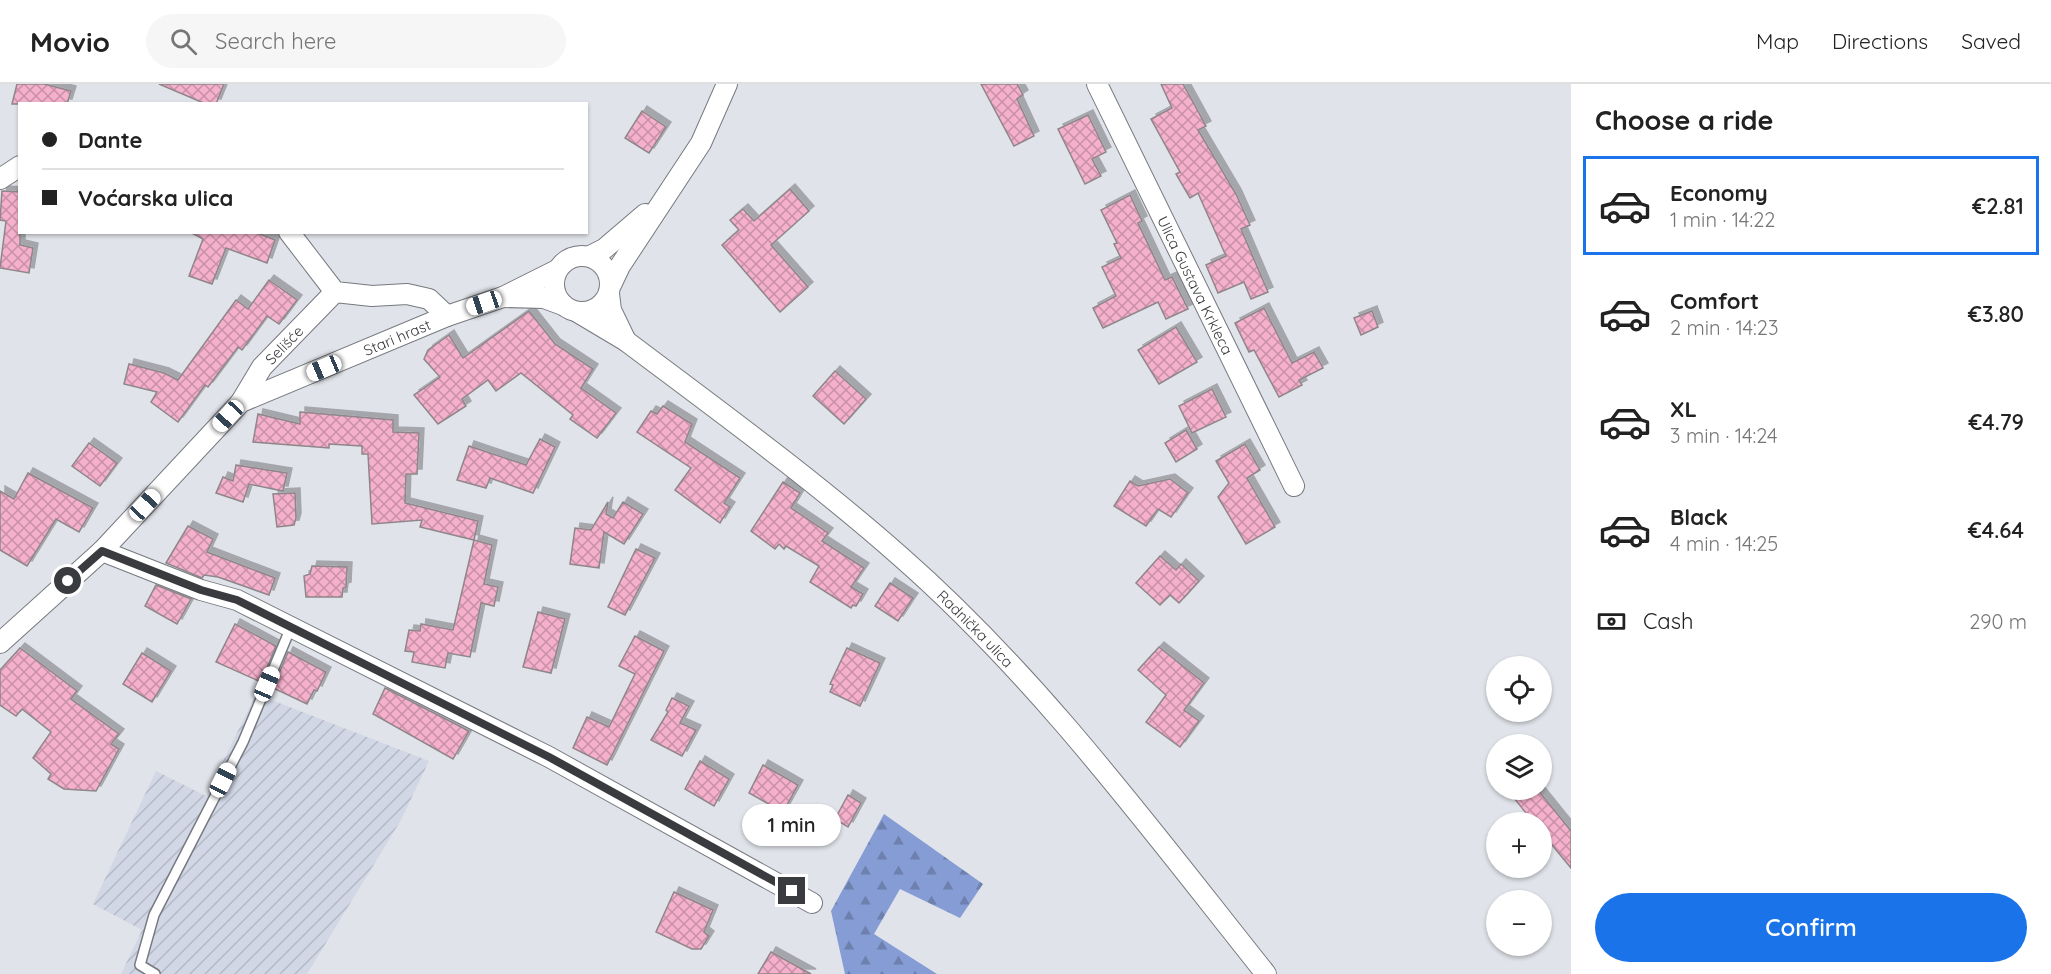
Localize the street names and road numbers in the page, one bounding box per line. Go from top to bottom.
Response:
street label: Ulica Gustava Krkleca [1154,213,1238,358]
street label: Stari hrast [360,314,433,359]
street label: Selišće [261,321,307,368]
street label: Radnička ulica [933,586,1018,671]

